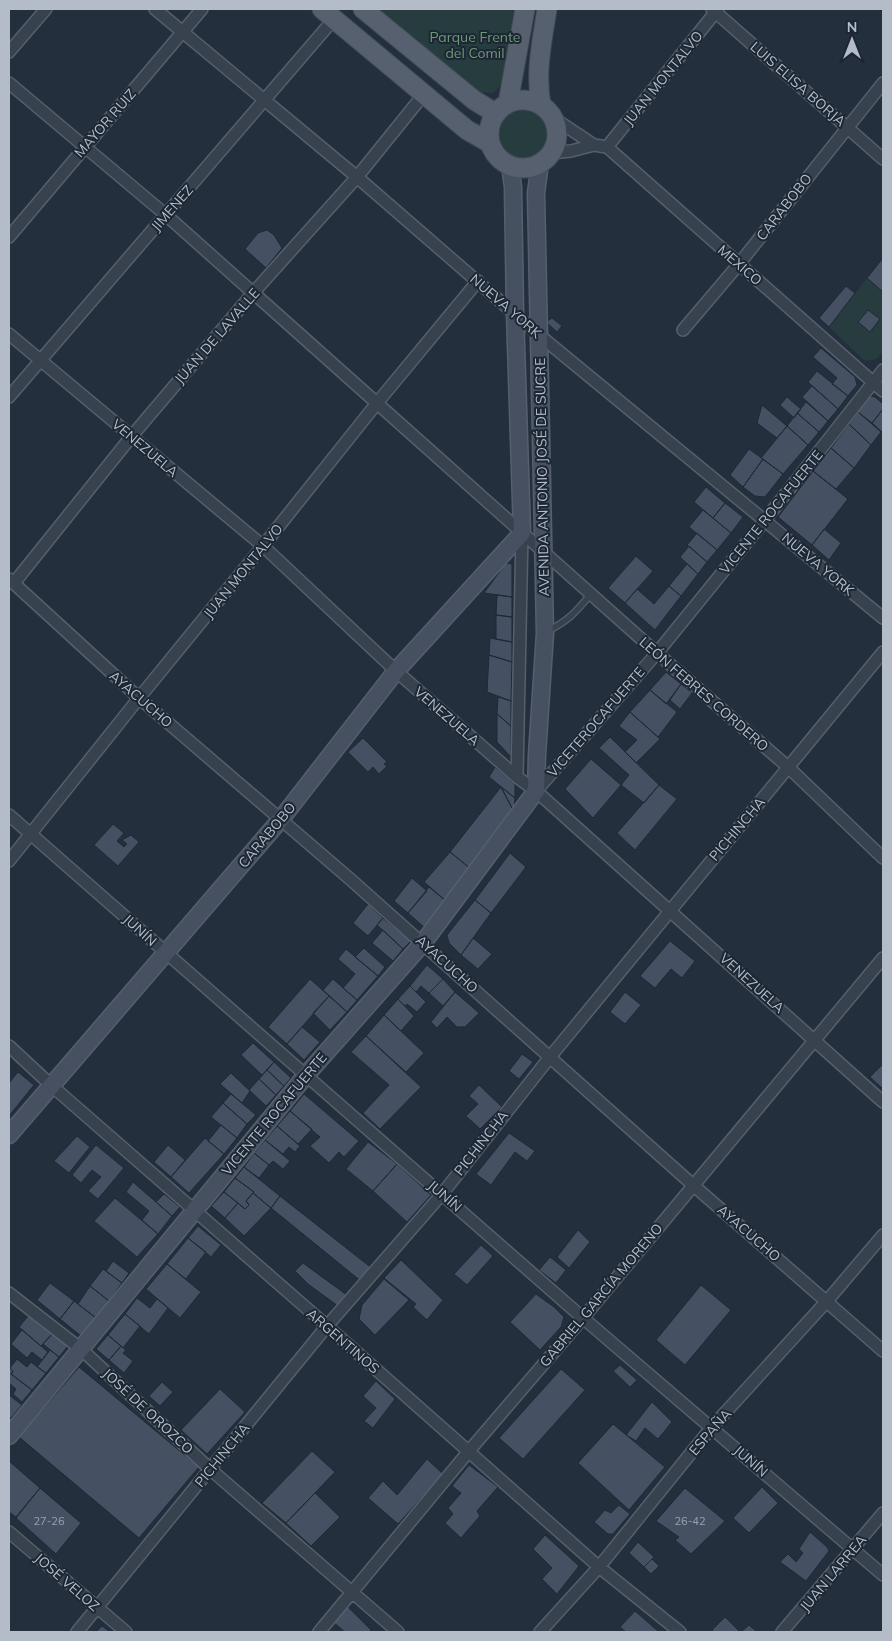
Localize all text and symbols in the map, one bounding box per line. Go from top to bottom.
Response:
north arrow [827,15,877,65]
text: N [847,18,857,36]
street label: JUAN MONTALVO [619,27,707,129]
park label: Parque Frente del Comil [430,28,520,62]
street label: LUIS ELISA BORJA [747,38,850,131]
street label: MAYOR RUIZ [70,85,140,161]
street label: CARABOBO [752,170,816,244]
street label: JIMENEZ [147,181,197,235]
street label: MEXICO [714,241,766,289]
street label: NUEVA YORK [466,270,546,343]
street label: JUAN DE LAVALLE [170,284,264,388]
street label: AVENIDA ANTONIO JOSÉ DE SUCRE [531,358,553,596]
street label: VENEZUELA [108,415,182,481]
street label: VICENTE ROCAFUERTE [715,446,827,578]
street label: JUAN MONTALVO [199,520,287,622]
street label: NUEVA YORK [778,528,859,600]
street label: LEÓN FEBRES CORDERO [636,633,772,755]
street label: VICETEROCAFUERTE [543,663,649,781]
street label: AYACUCHO [106,667,176,731]
street label: VENEZUELA [410,683,484,750]
street label: PICHINCHA [705,793,769,865]
street label: CARABOBO [234,799,300,871]
street label: JUNÍN [119,910,161,950]
street label: AYACUCHO [412,931,482,997]
street label: VENEZUELA [716,949,789,1017]
street label: VICENTE ROCAFUERTE [217,1049,331,1179]
street label: PICHINCHA [450,1106,512,1179]
street label: JUNÍN [424,1176,466,1216]
street label: AYACUCHO [714,1201,784,1265]
street label: GABRIEL GARCÍA MORENO [536,1219,666,1371]
street label: ARGENTINOS [303,1304,383,1378]
street label: JOSÉ DE OROZCO [99,1364,197,1458]
street label: ESPAÑA [685,1404,736,1459]
street label: PICHINCHA [191,1419,254,1491]
street label: JUNÍN [730,1441,772,1481]
house number: 27-26 [33,1514,65,1528]
house number: 26-42 [674,1514,706,1528]
street label: JUAN LARREA [796,1530,871,1615]
street label: JOSÉ VELOZ [31,1549,103,1615]

